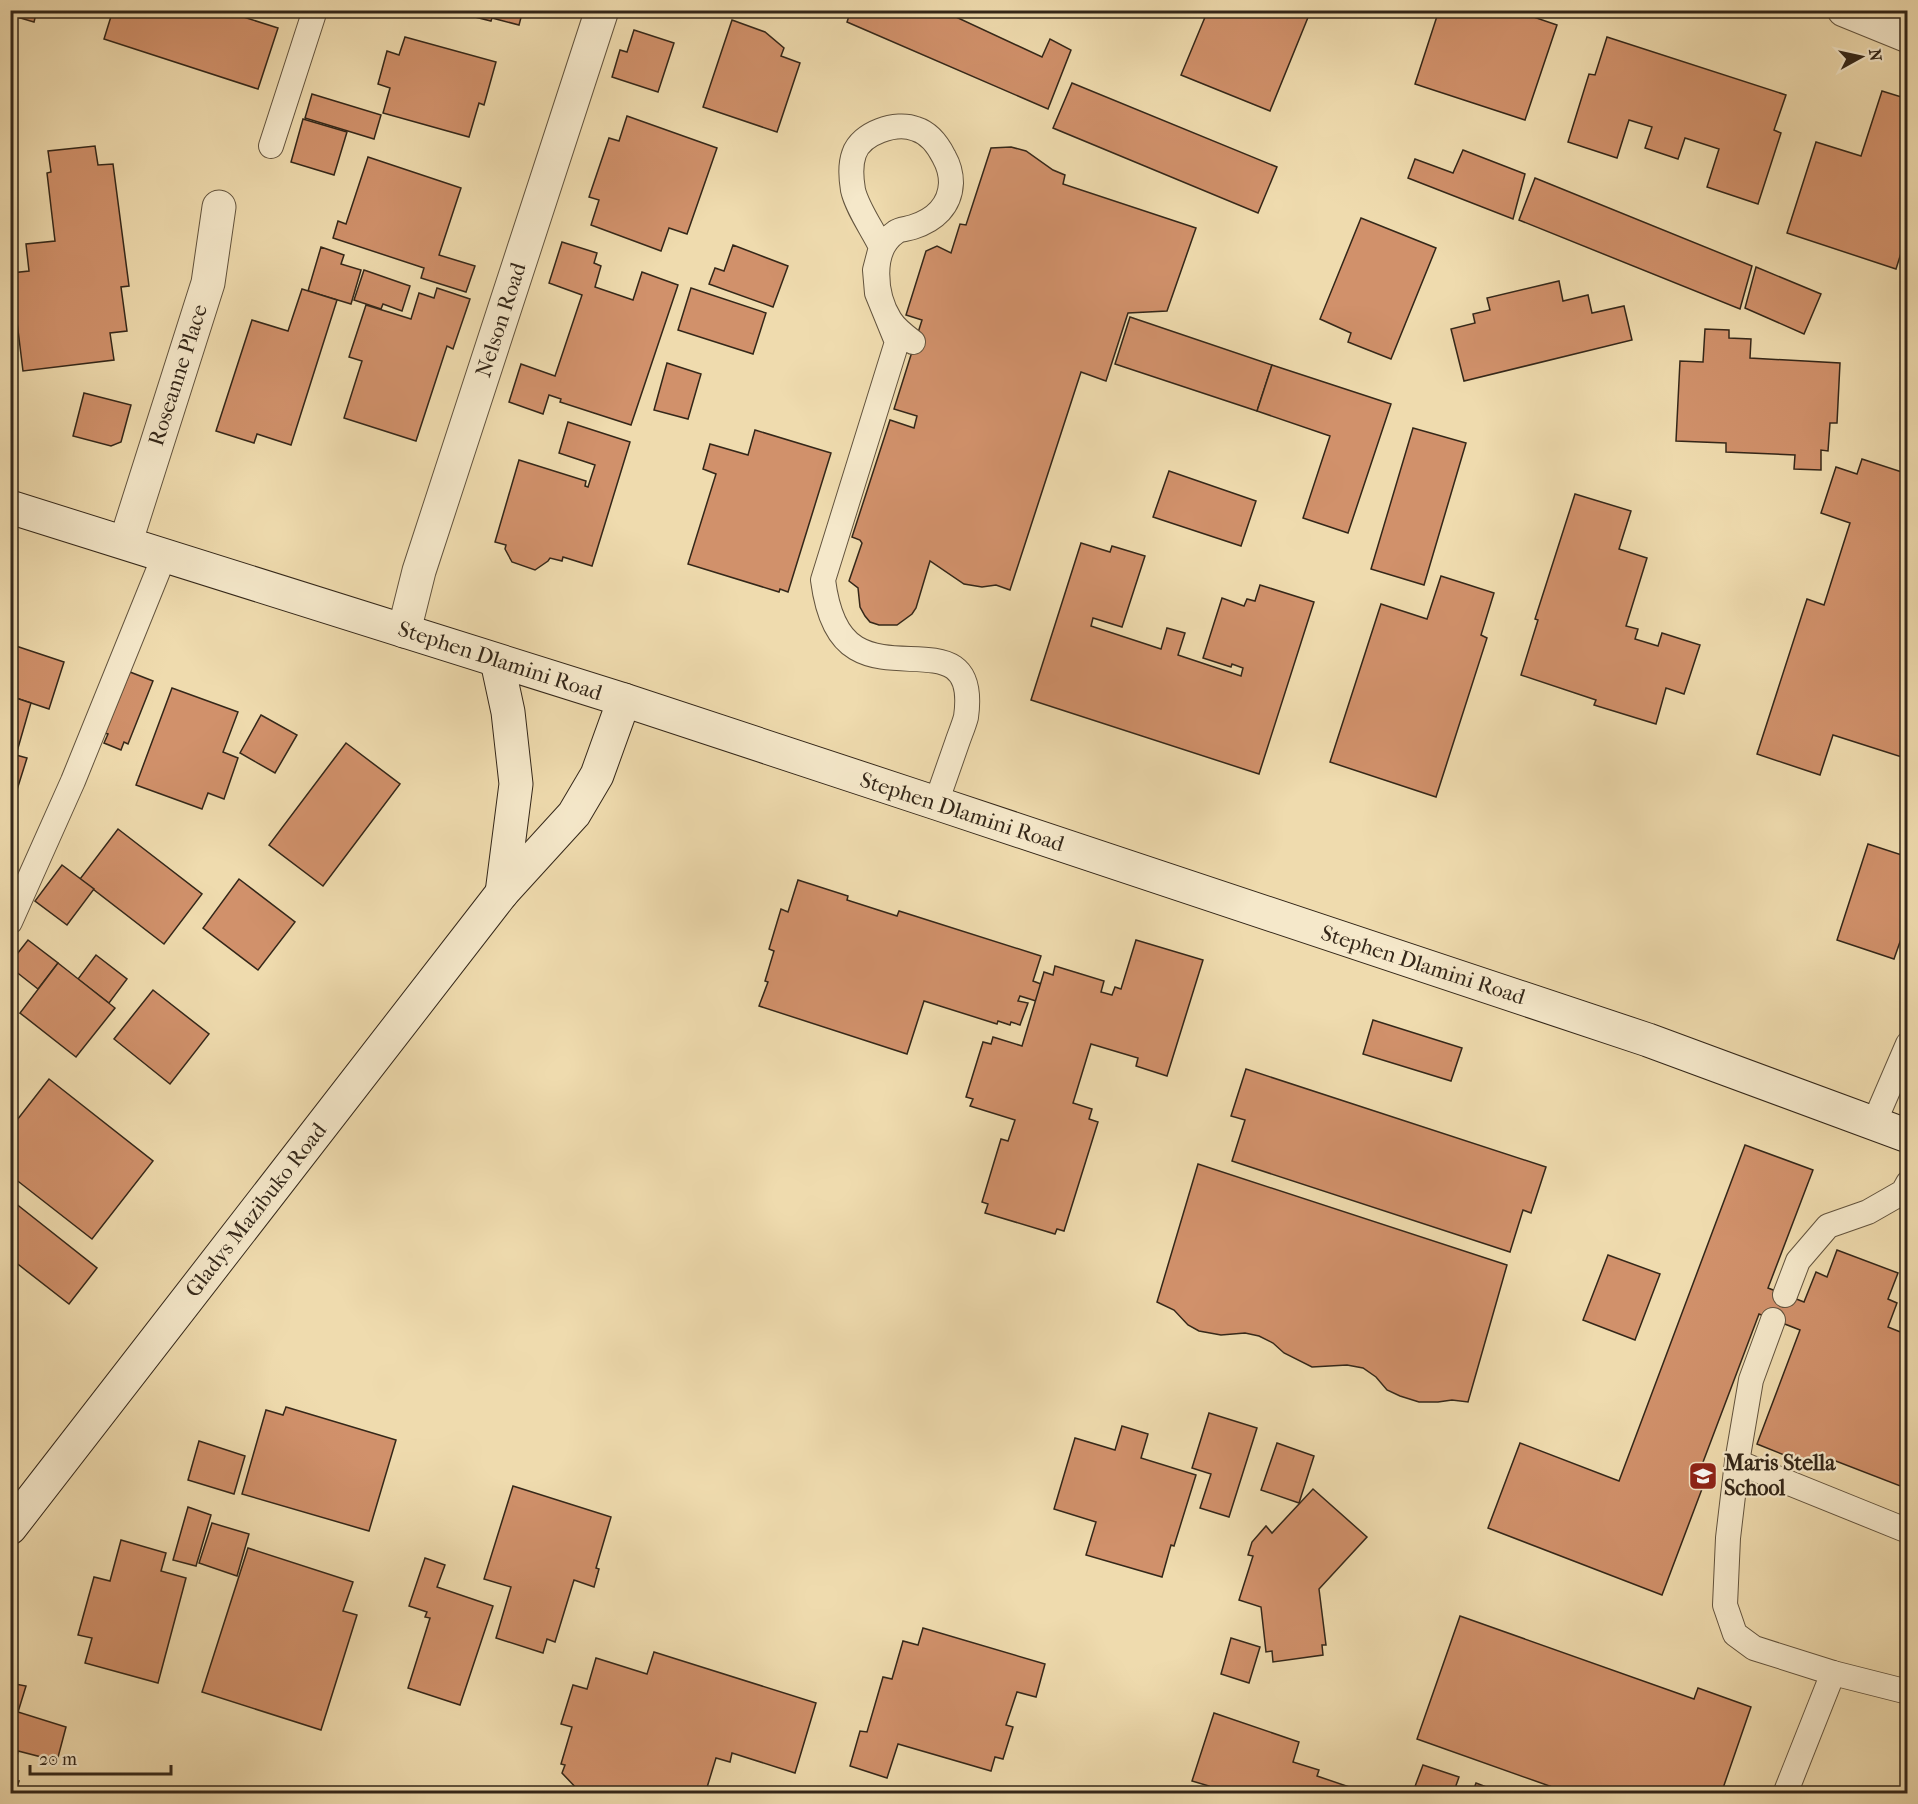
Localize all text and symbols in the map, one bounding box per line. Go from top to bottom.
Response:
north arrow [1831,27,1891,87]
text: N [1865,48,1886,63]
street label: Nelson Road [470,259,532,380]
street label: Roseanne Place [143,301,213,449]
street label: Stephen Dlamini Road [395,616,606,707]
street label: Stephen Dlamini Road [857,767,1068,858]
street label: Stephen Dlamini Road [1318,920,1529,1011]
street label: Gladys Mazibuko Road [180,1117,333,1302]
place label: Maris Stella School [1723,1450,1836,1501]
school or university icon: Maris Stella School [1687,1460,1719,1492]
scale bar [30,1738,171,1776]
text: 20 m [39,1749,77,1770]

